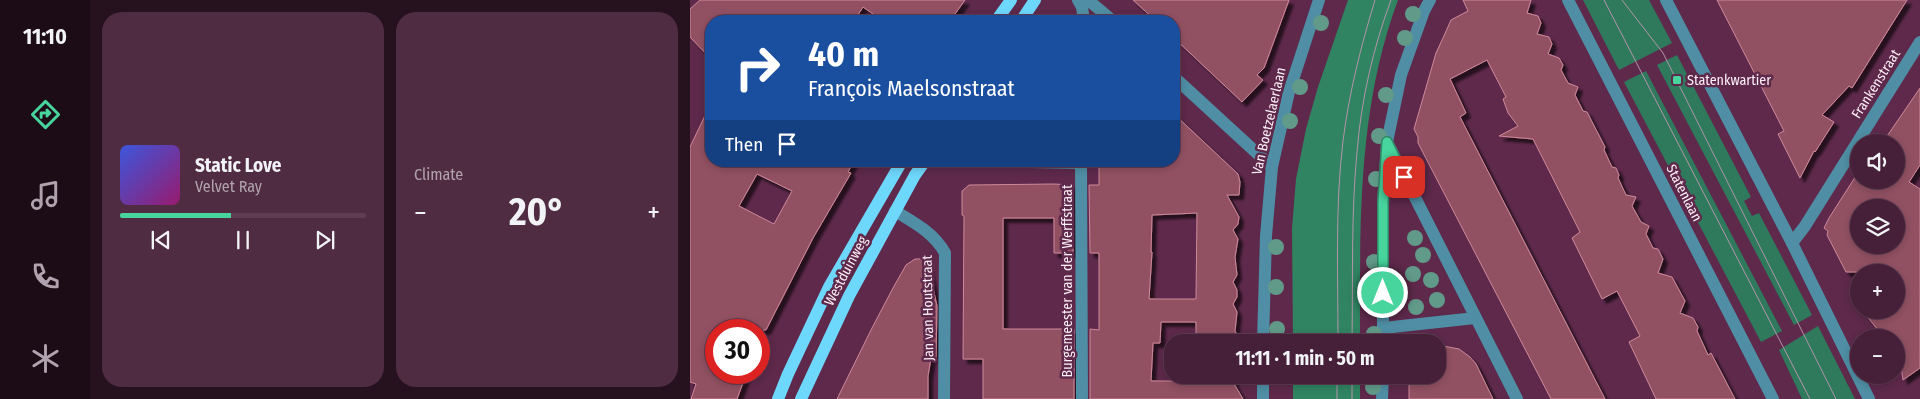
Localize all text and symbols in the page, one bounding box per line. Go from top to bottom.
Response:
text: 11:10 [23,23,67,50]
text: 40 m [808,33,879,75]
icon: right [725,35,790,100]
street label: Frankenstraat [1848,46,1904,122]
street label: Van Boetzelaerlaan [1248,66,1290,176]
place label: Statenkwartier [1687,72,1771,89]
marker: Statenkwartier [1671,74,1683,86]
text: François Maelsonstraat [808,75,1015,102]
icon: directions [28,97,63,132]
icon: arrive [773,130,801,158]
text: Then [725,133,763,156]
map controls [1850,134,1905,384]
button: sound [1850,134,1905,189]
text: Static Love [195,154,282,177]
pin [1383,156,1425,198]
street label: Statenlaan [1662,162,1706,224]
icon: arrive [1390,163,1418,191]
text: Climate [414,165,463,184]
text: Velvet Ray [195,177,262,196]
icon: music [28,178,63,213]
street label: Burgemeester van der Werffstraat [1059,184,1076,378]
text: 20° [509,189,565,235]
text: − [414,196,427,229]
text: + [647,196,660,229]
button: layers [1850,199,1905,254]
icon: previous [147,226,175,254]
icon: pause [229,226,257,254]
icon: next [311,226,339,254]
street label: Westduinweg [821,233,872,309]
street label: Jan van Houtstraat [919,254,937,361]
icon: phone [28,259,63,294]
button: + [1850,264,1905,319]
position arrow [1356,266,1408,318]
speed limit sign: 30 [705,319,770,384]
button: − [1850,329,1905,384]
icon: climate [28,341,63,376]
text: 11:11 · 1 min · 50 m [1235,347,1375,370]

